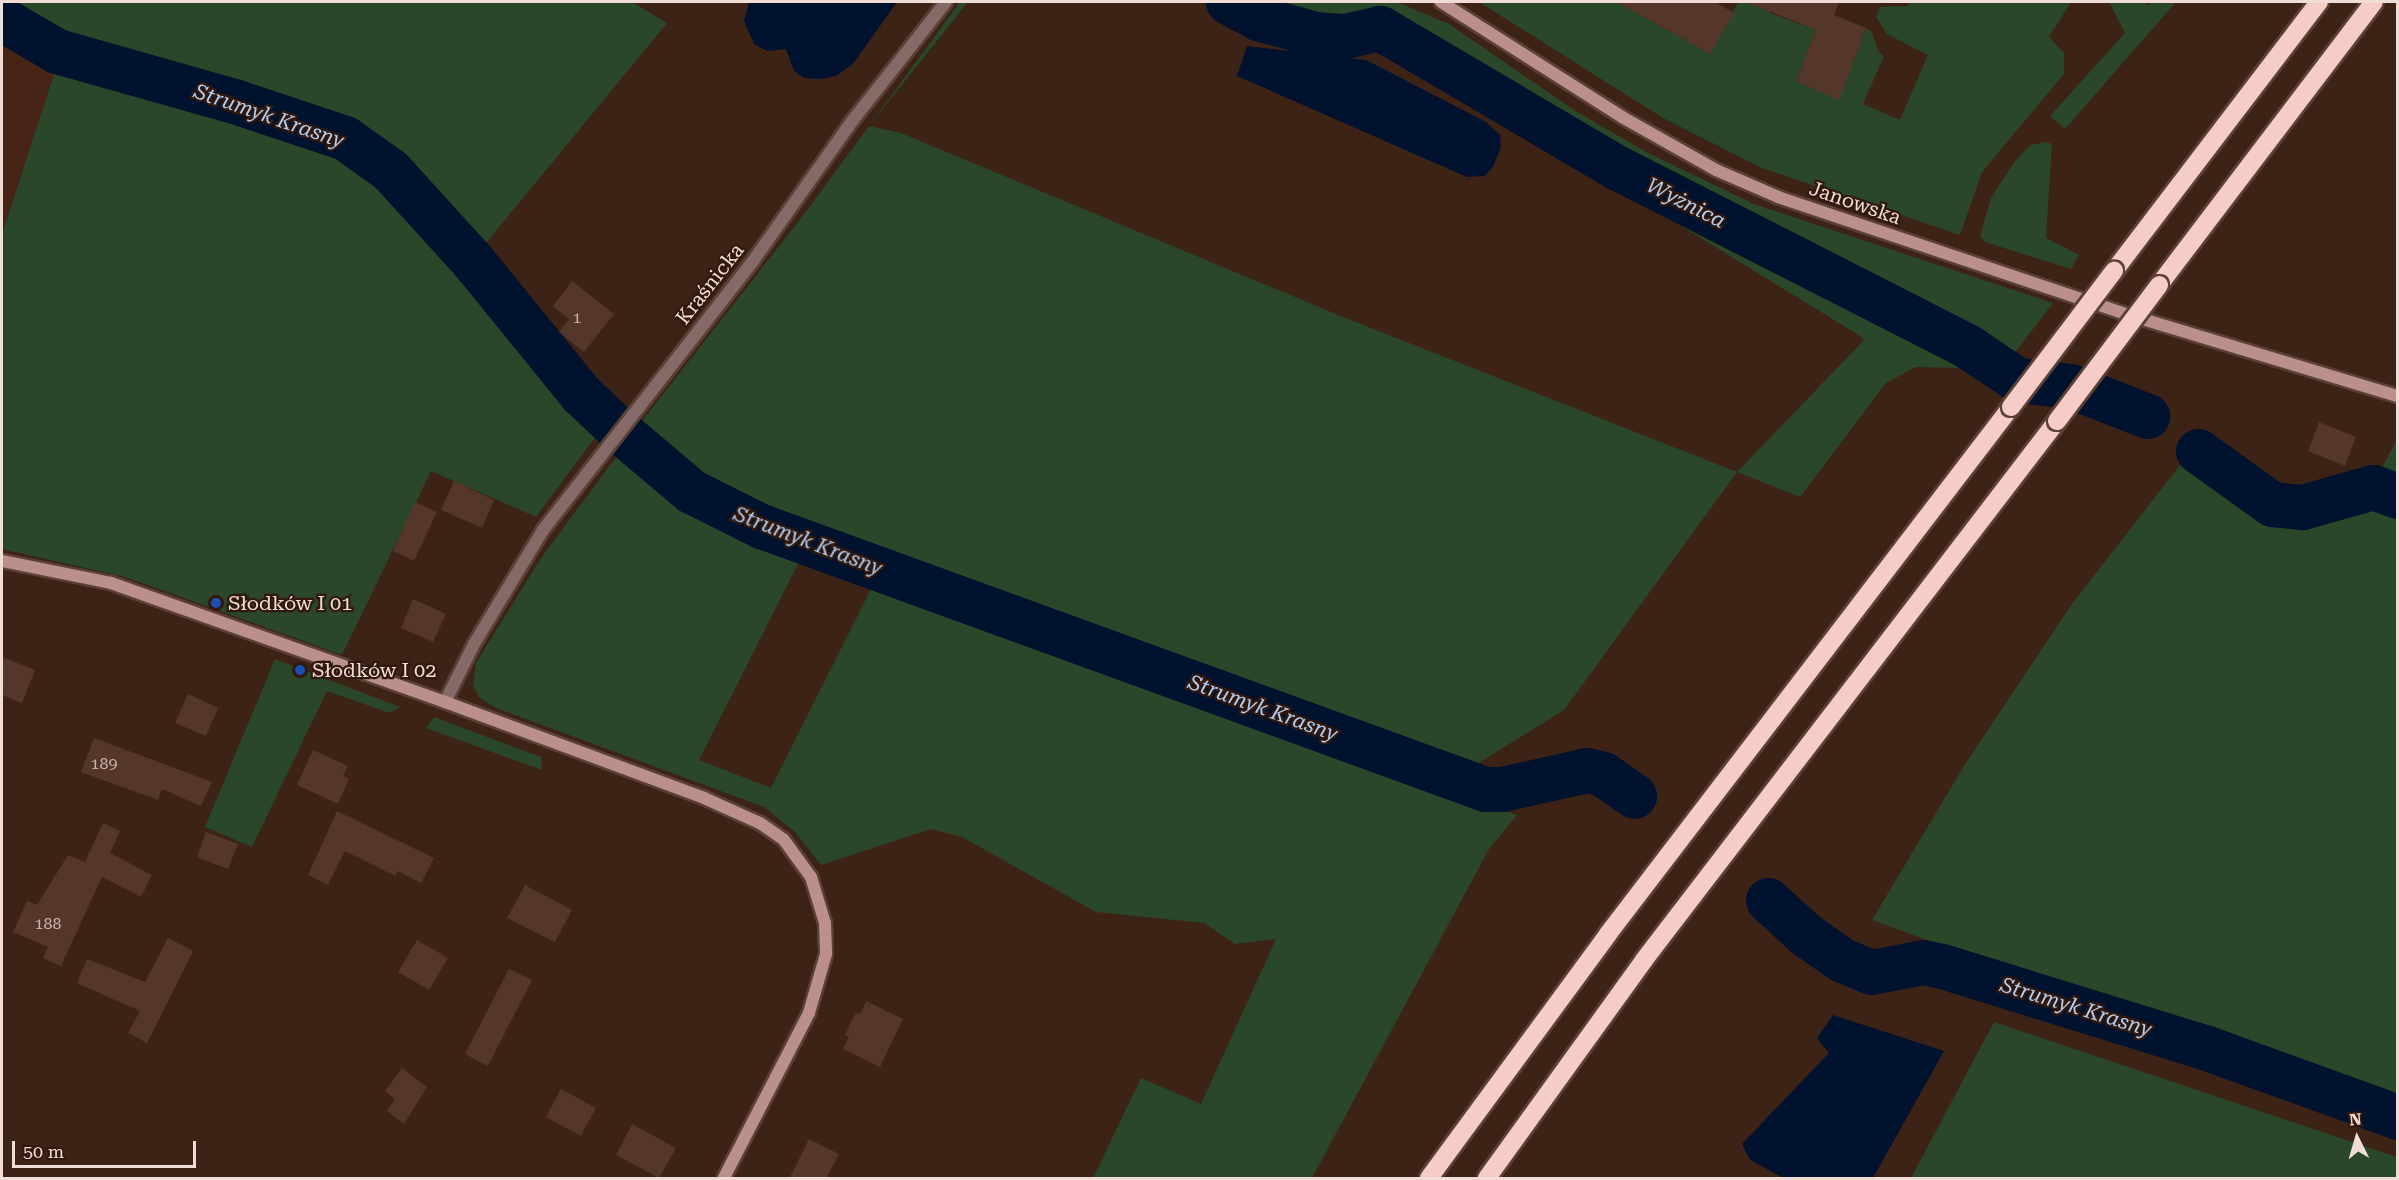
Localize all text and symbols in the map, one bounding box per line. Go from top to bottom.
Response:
water label: Strumyk Krasny [191,79,347,153]
water label: Wyżnica [1642,172,1730,234]
street label: Janowska [1806,176,1904,230]
street label: Kraśnicka [671,239,749,329]
house number: 1 [573,308,581,328]
water label: Strumyk Krasny [730,501,886,581]
place label: Słodków I 01 [228,591,352,615]
marker: Słodków I 01 [209,596,223,610]
place label: Słodków I 02 [312,658,436,682]
marker: Słodków I 02 [293,663,307,677]
water label: Strumyk Krasny [1185,669,1341,747]
house number: 189 [91,754,117,774]
house number: 188 [35,914,61,934]
water label: Strumyk Krasny [1997,972,2155,1042]
north arrow [2327,1108,2387,1168]
text: N [2348,1110,2362,1130]
scale bar [15,1129,200,1167]
text: 50 m [23,1141,64,1162]

